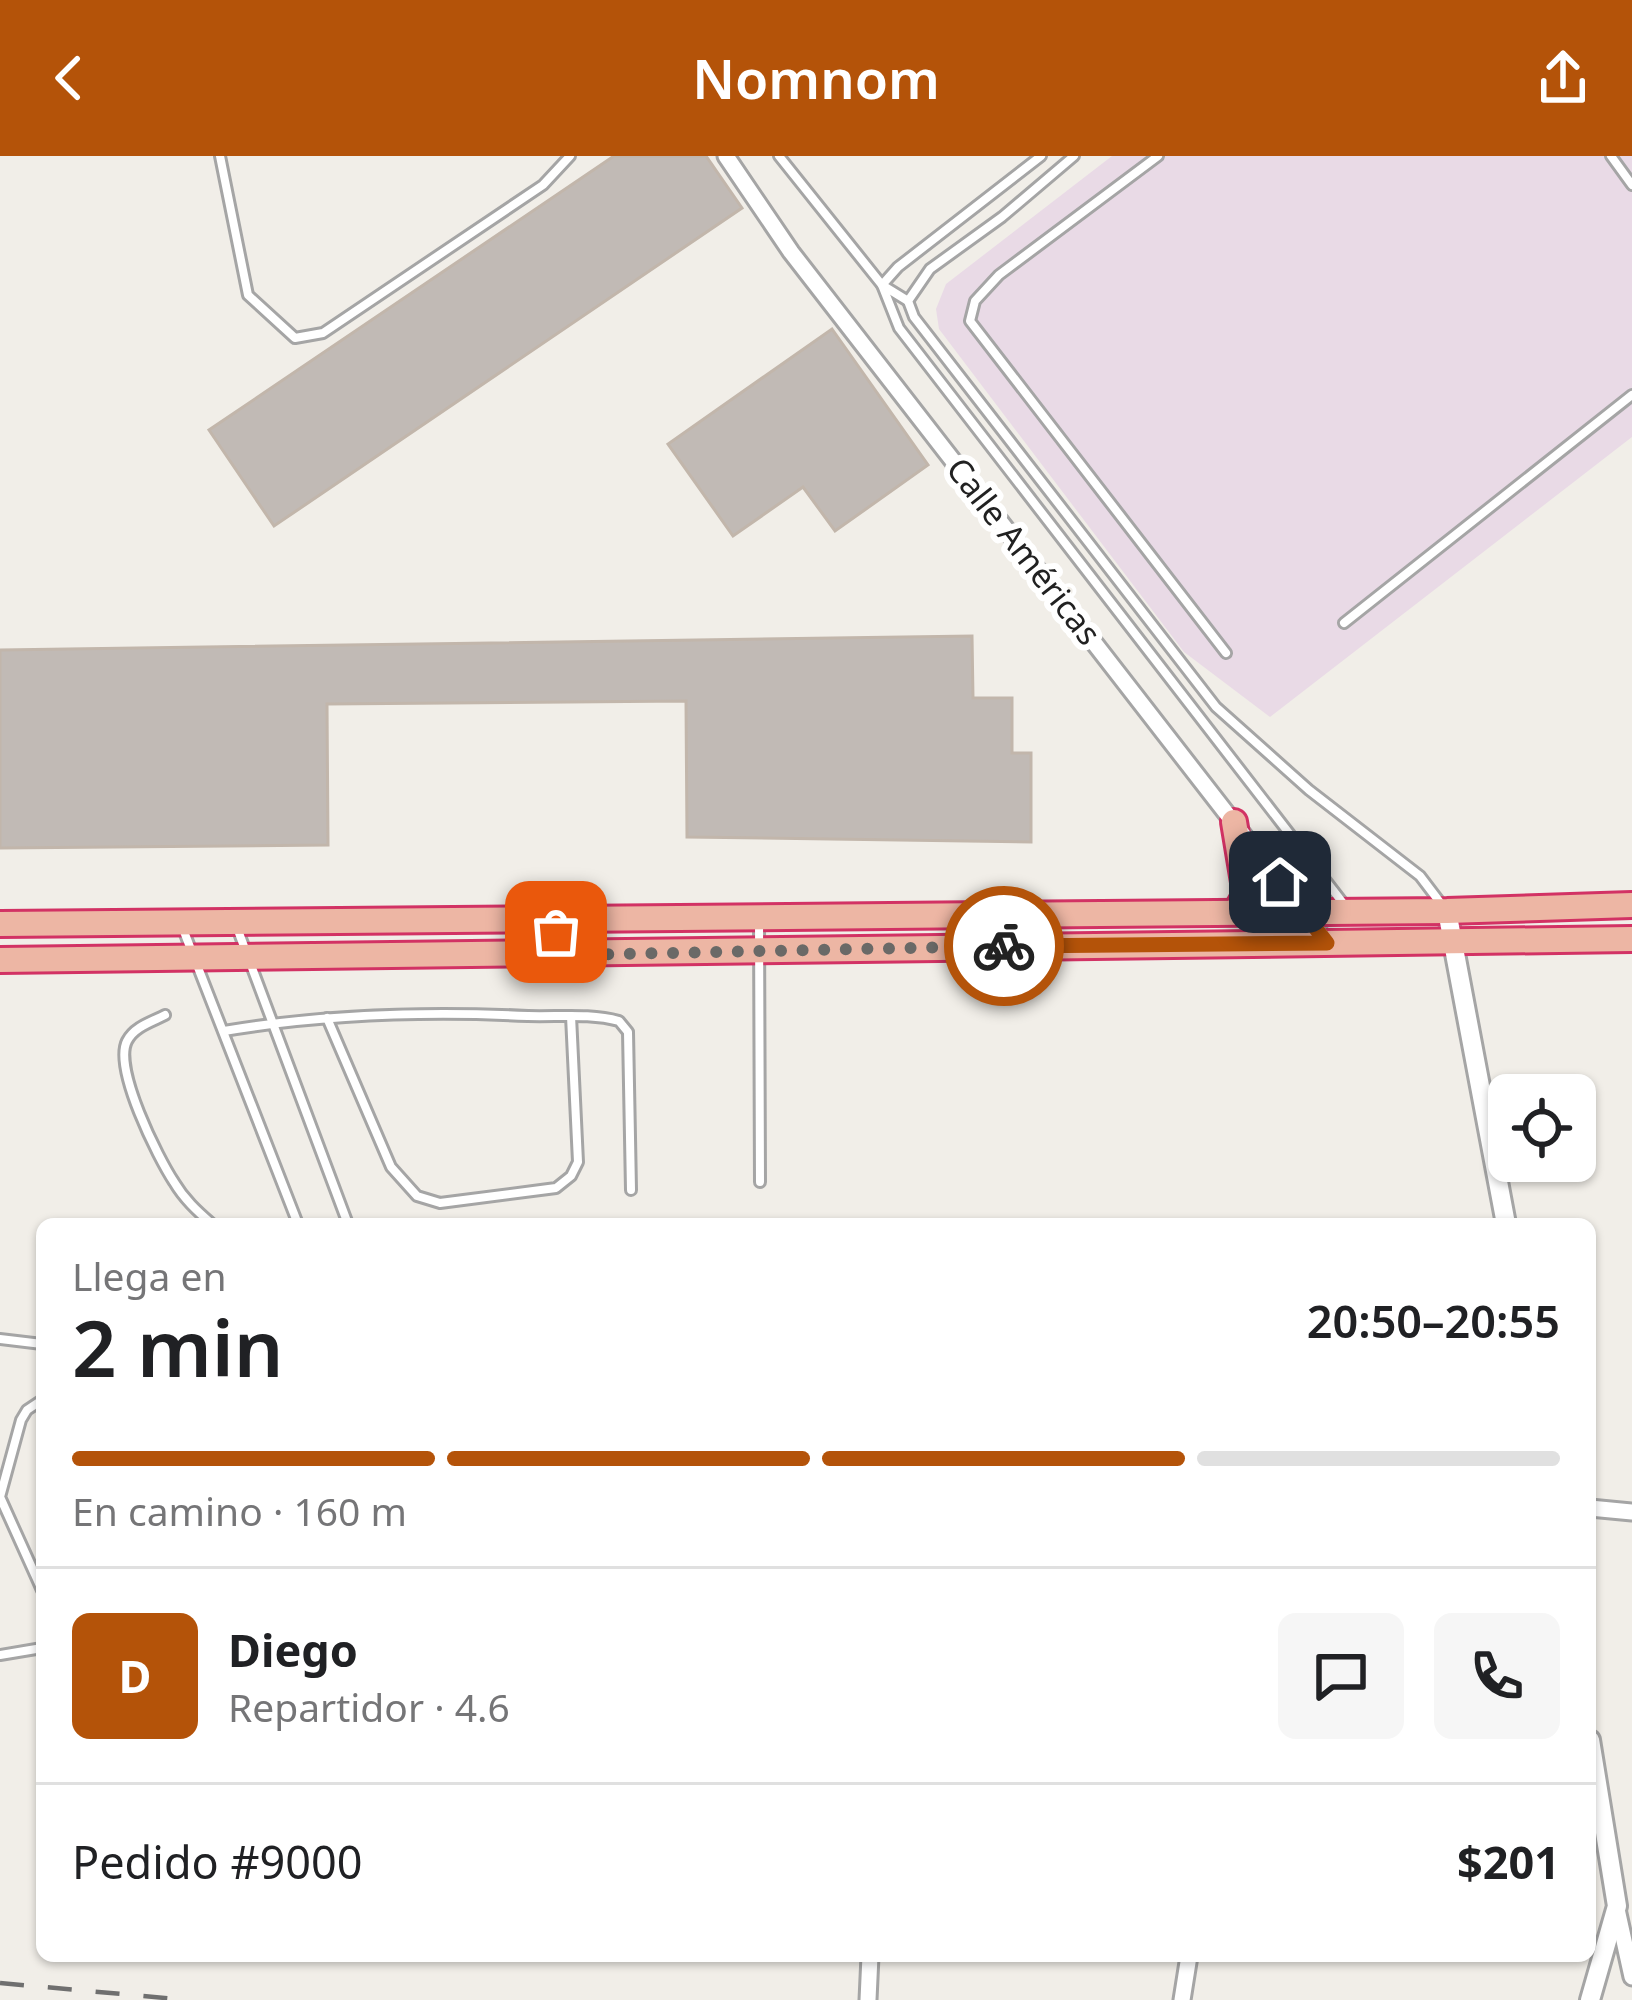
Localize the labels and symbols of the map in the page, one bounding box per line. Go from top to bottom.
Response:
street label: Calle Américas [937,448,1112,654]
pin [1229,831,1331,933]
pin [505,881,607,983]
courier [944,886,1064,1006]

